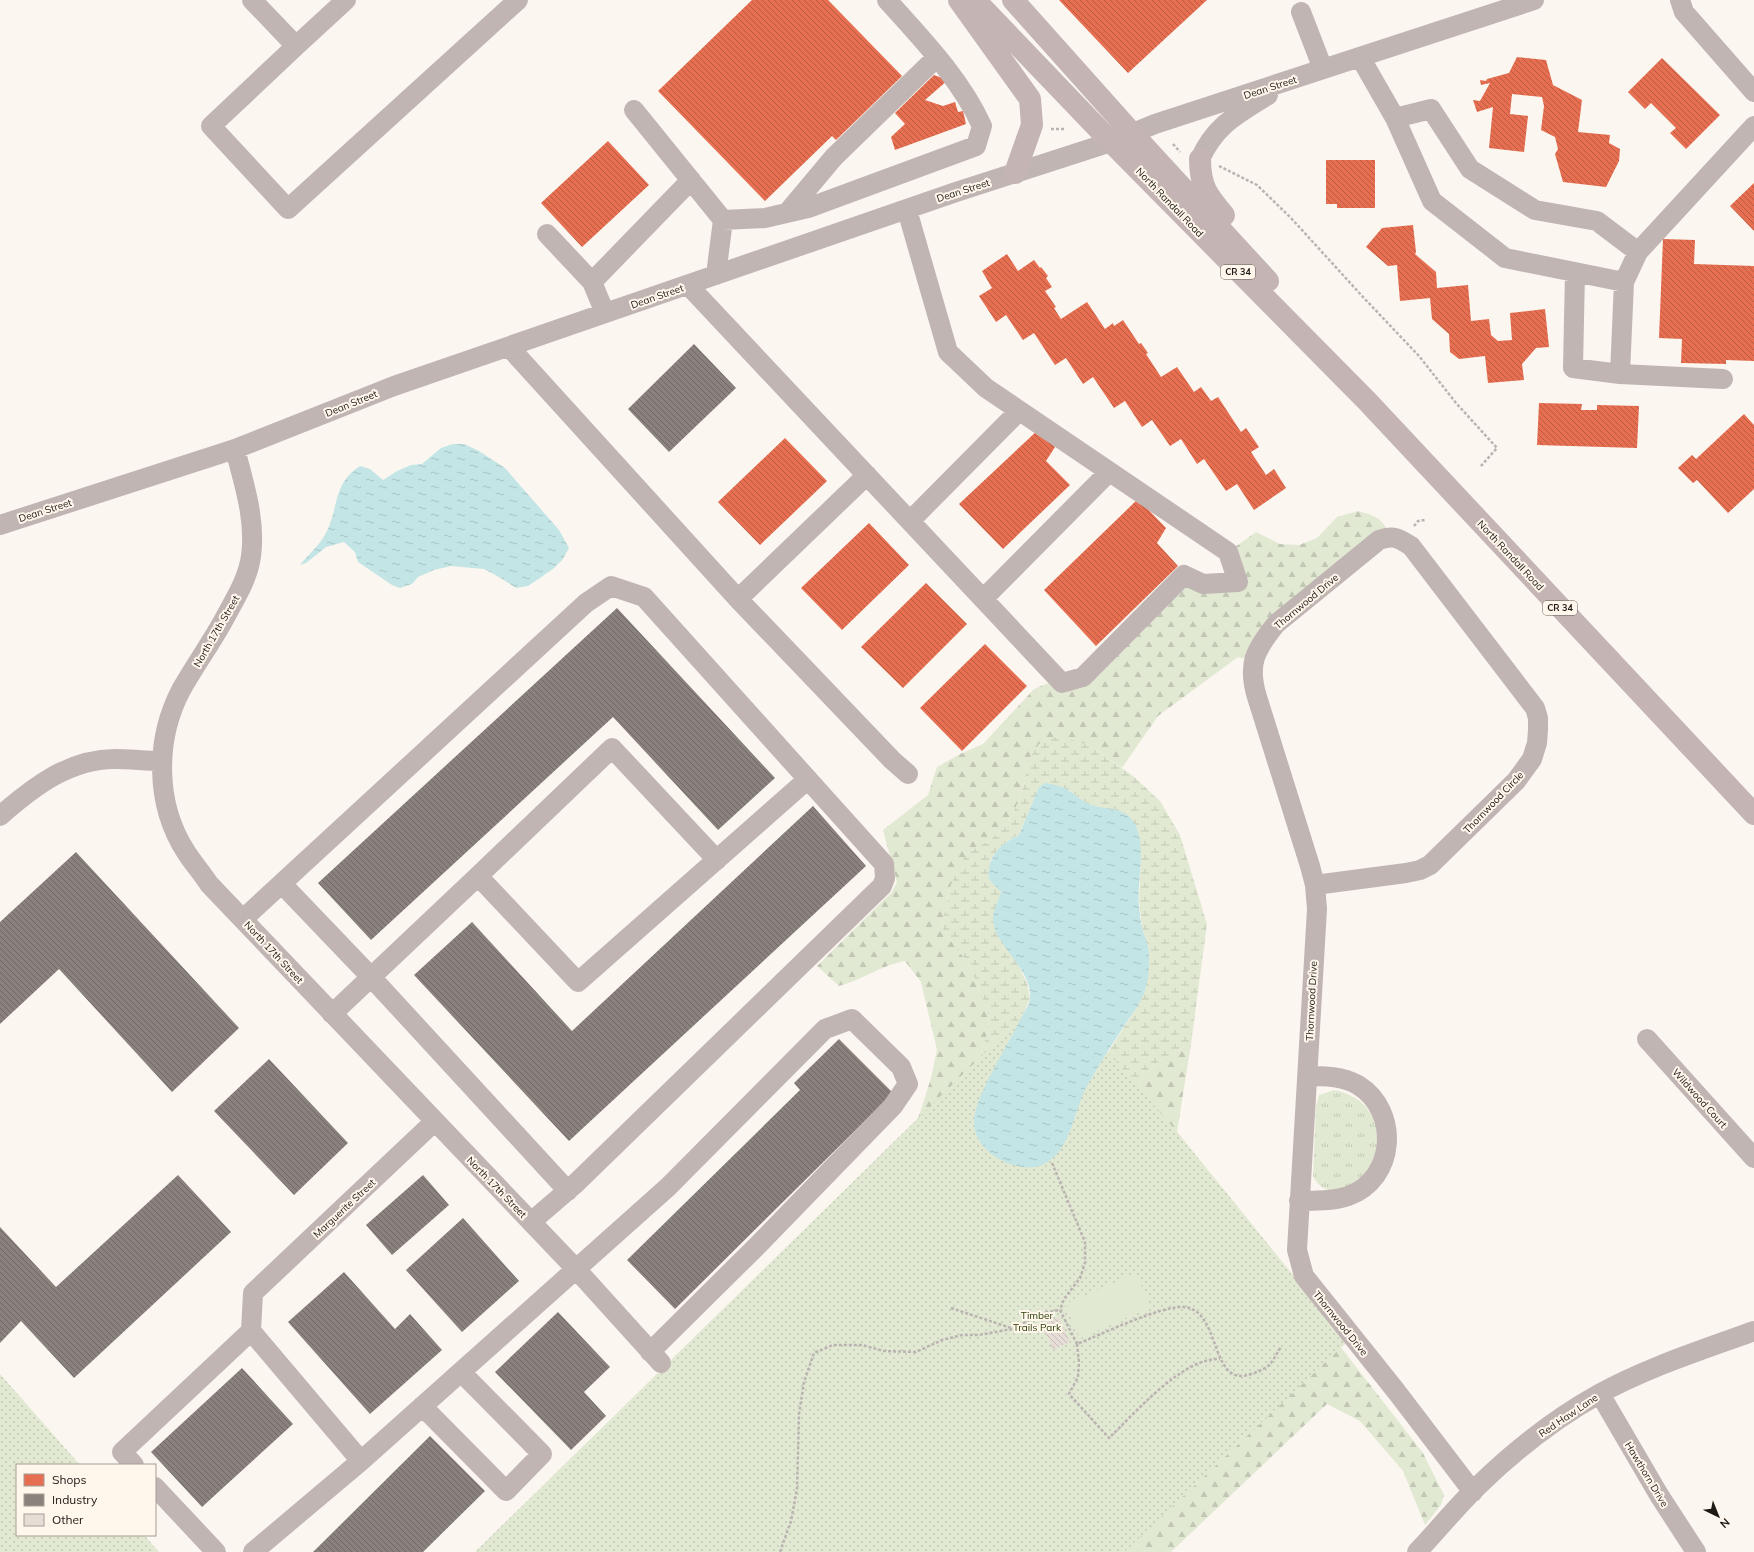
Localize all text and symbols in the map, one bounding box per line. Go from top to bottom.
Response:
street label: Dean Street [1242,73,1299,102]
street label: North Randall Road [1133,165,1206,240]
street label: Dean Street [935,176,992,205]
road number: CR 34 [1221,265,1255,279]
street label: Dean Street [629,281,686,312]
street label: Dean Street [323,387,380,420]
street label: Dean Street [17,496,74,525]
street label: North Randall Road [1475,517,1547,593]
street label: Thornwood Drive [1272,571,1341,632]
street label: North 17th Street [191,593,242,669]
road number: CR 34 [1543,601,1577,615]
street label: Thornwood Circle [1460,769,1526,836]
street label: North 17th Street [241,918,306,987]
street label: Thornwood Drive [1303,961,1320,1041]
street label: Wildwood Court [1669,1066,1730,1131]
street label: North 17th Street [464,1154,530,1221]
street label: Marguerite Street [310,1176,379,1241]
street label: Thornwood Drive [1310,1288,1371,1358]
park label: Timber Trails Park [1013,1309,1062,1334]
street label: Red Haw Lane [1536,1391,1600,1440]
street label: Hawthorn Drive [1622,1439,1671,1509]
legend [16,1464,156,1536]
text: Shops [52,1472,87,1487]
text: Industry [52,1492,98,1507]
north arrow [1698,1496,1738,1536]
text: Other [52,1512,84,1527]
text: N [1717,1515,1733,1531]

